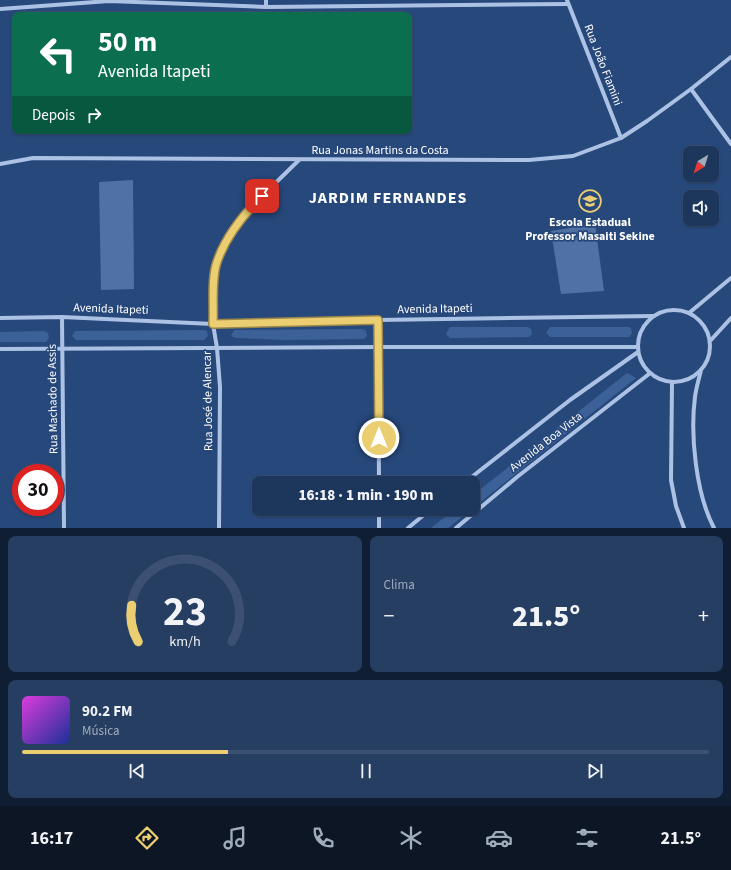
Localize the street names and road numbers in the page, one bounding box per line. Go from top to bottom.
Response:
street label: Rua João Fiamini [580,22,626,108]
street label: Rua Jonas Martins da Costa [311,142,449,159]
street label: Avenida Itapeti [73,299,149,319]
street label: Avenida Itapeti [397,300,473,318]
street label: Rua Machado de Assis [44,344,62,454]
street label: Rua José de Alencar [199,350,217,451]
street label: Avenida Boa Vista [506,408,586,476]

